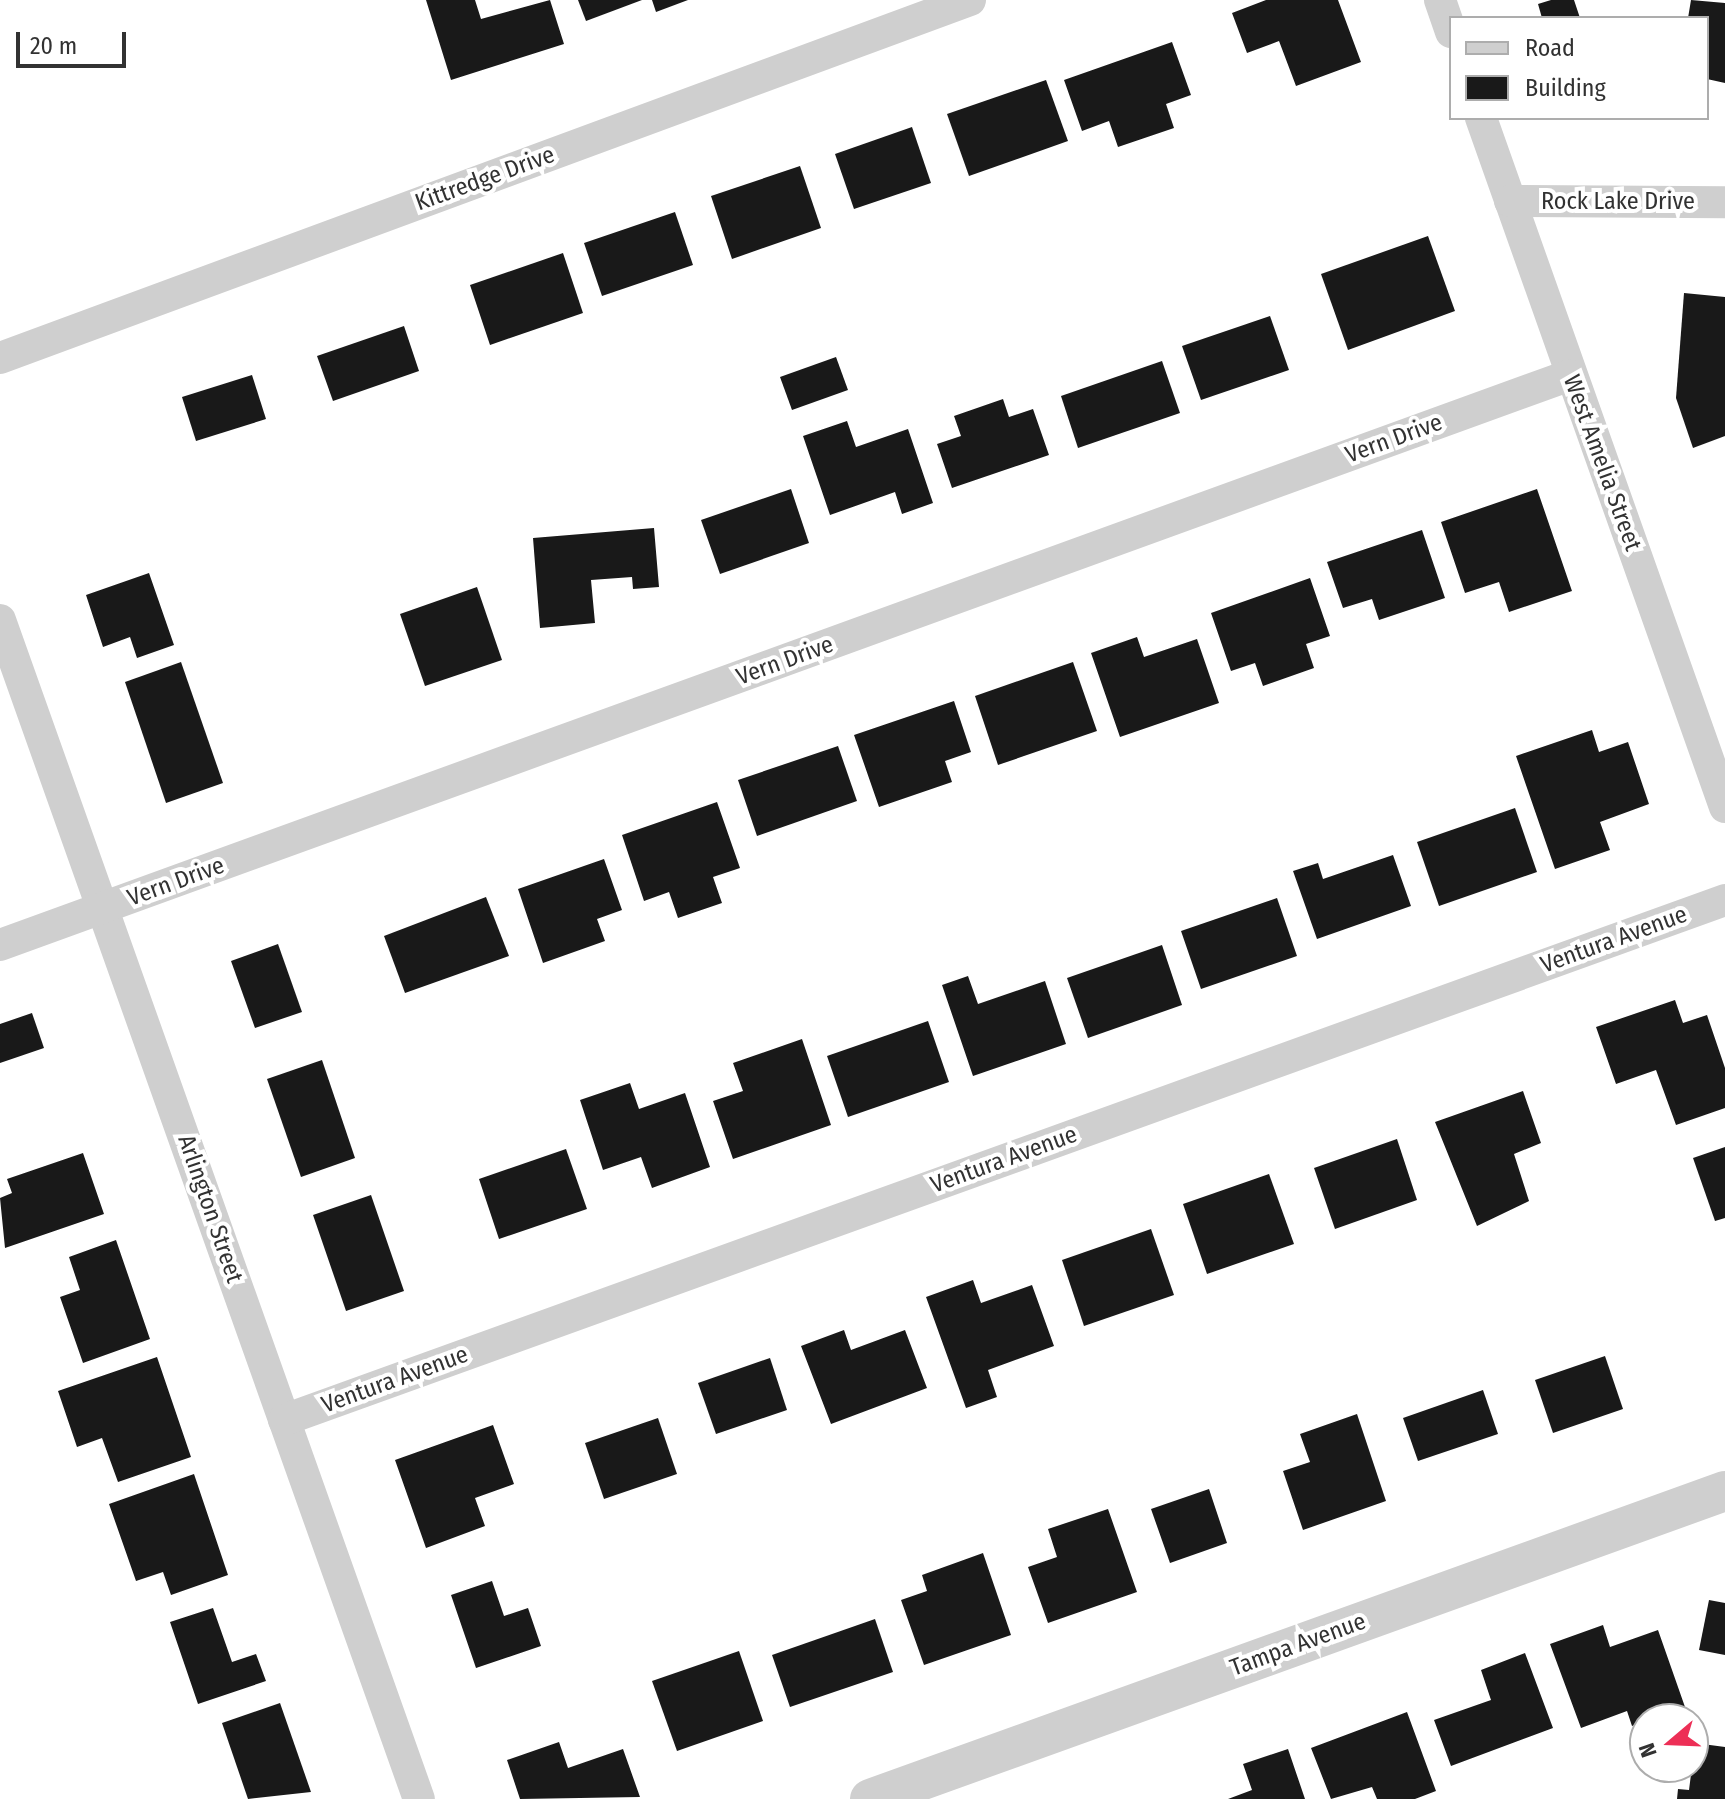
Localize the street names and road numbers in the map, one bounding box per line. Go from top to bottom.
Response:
street label: Kittredge Drive [411,140,559,218]
street label: Rock Lake Drive [1541,188,1695,216]
street label: West Amelia Street [1557,371,1647,555]
street label: Vern Drive [1342,408,1446,470]
street label: Vern Drive [733,630,837,692]
street label: Vern Drive [124,851,228,913]
street label: Ventura Avenue [1537,900,1691,980]
street label: Ventura Avenue [927,1120,1081,1200]
street label: Arlington Street [171,1131,249,1287]
street label: Ventura Avenue [318,1340,472,1420]
street label: Tampa Avenue [1226,1607,1370,1683]

